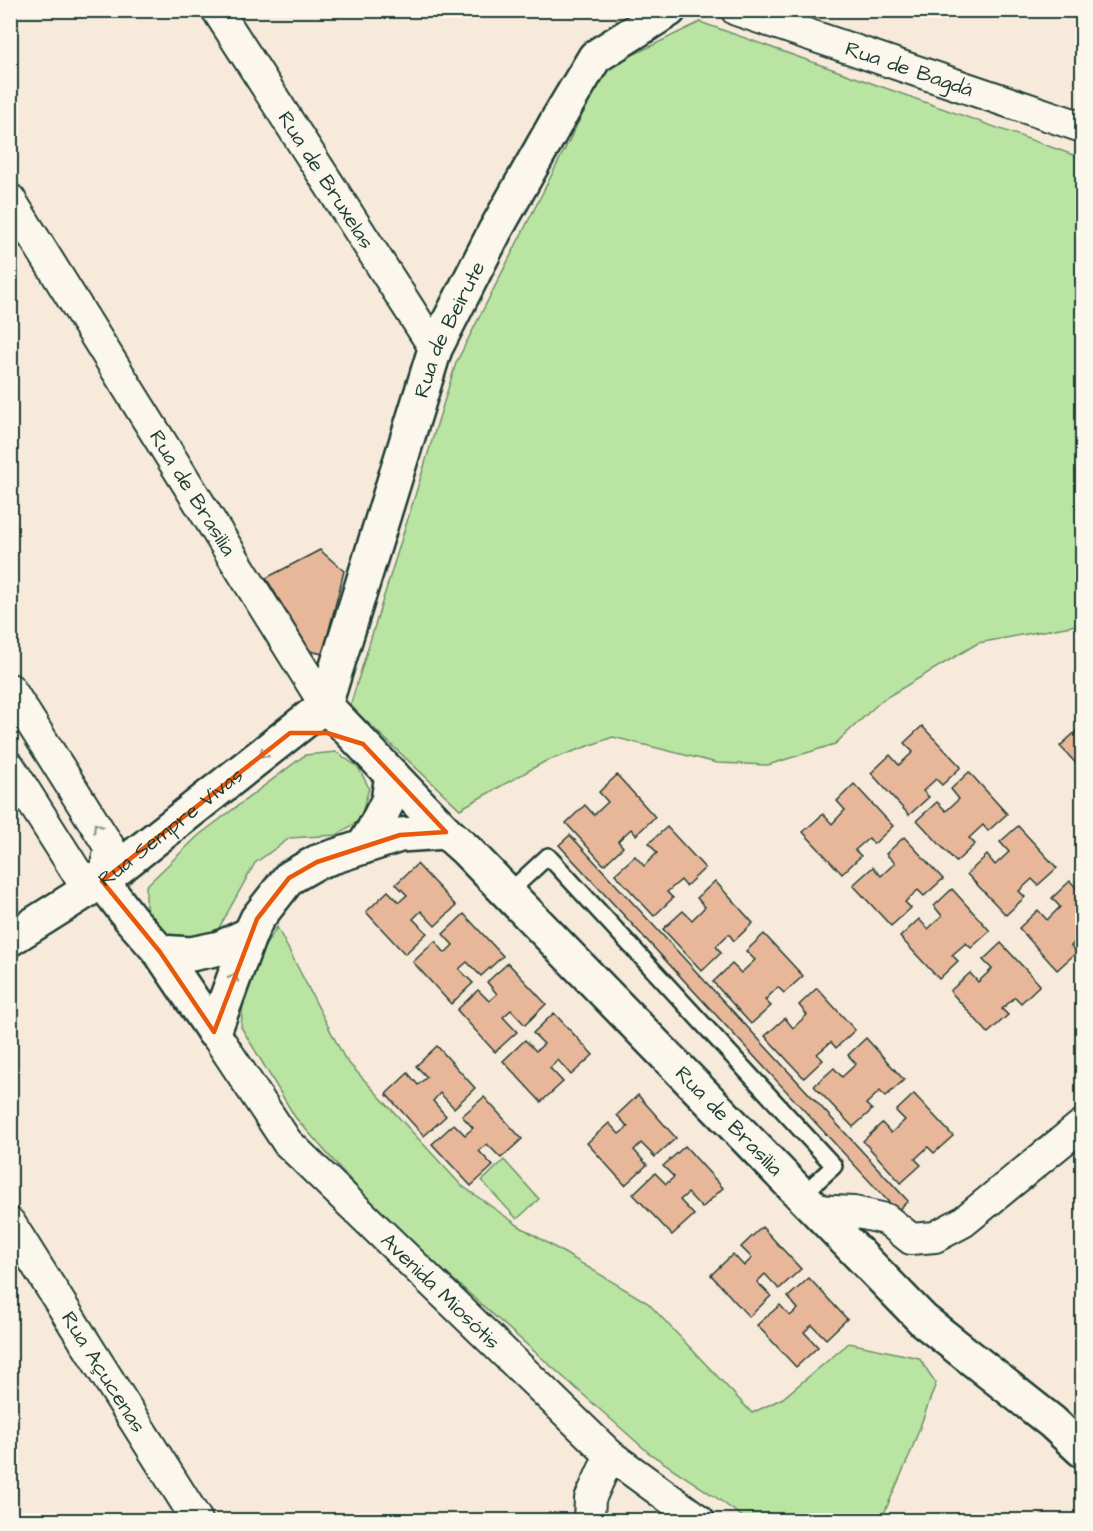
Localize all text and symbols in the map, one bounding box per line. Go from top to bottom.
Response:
street label: Rua de Bagdá [841,34,977,104]
street label: Rua de Bruxelas [271,106,381,255]
street label: Rua de Beirute [407,256,492,401]
street label: Rua de Brasilia [142,424,243,562]
one-way arrow [259,747,270,758]
street label: Rua Sempre Vivas [92,761,249,894]
one-way arrow [93,823,105,833]
one-way arrow [227,973,240,983]
street label: Rua de Brasilia [669,1060,790,1183]
street label: Avenida Miosótis [374,1226,507,1356]
street label: Rua Açucenas [54,1306,153,1439]

